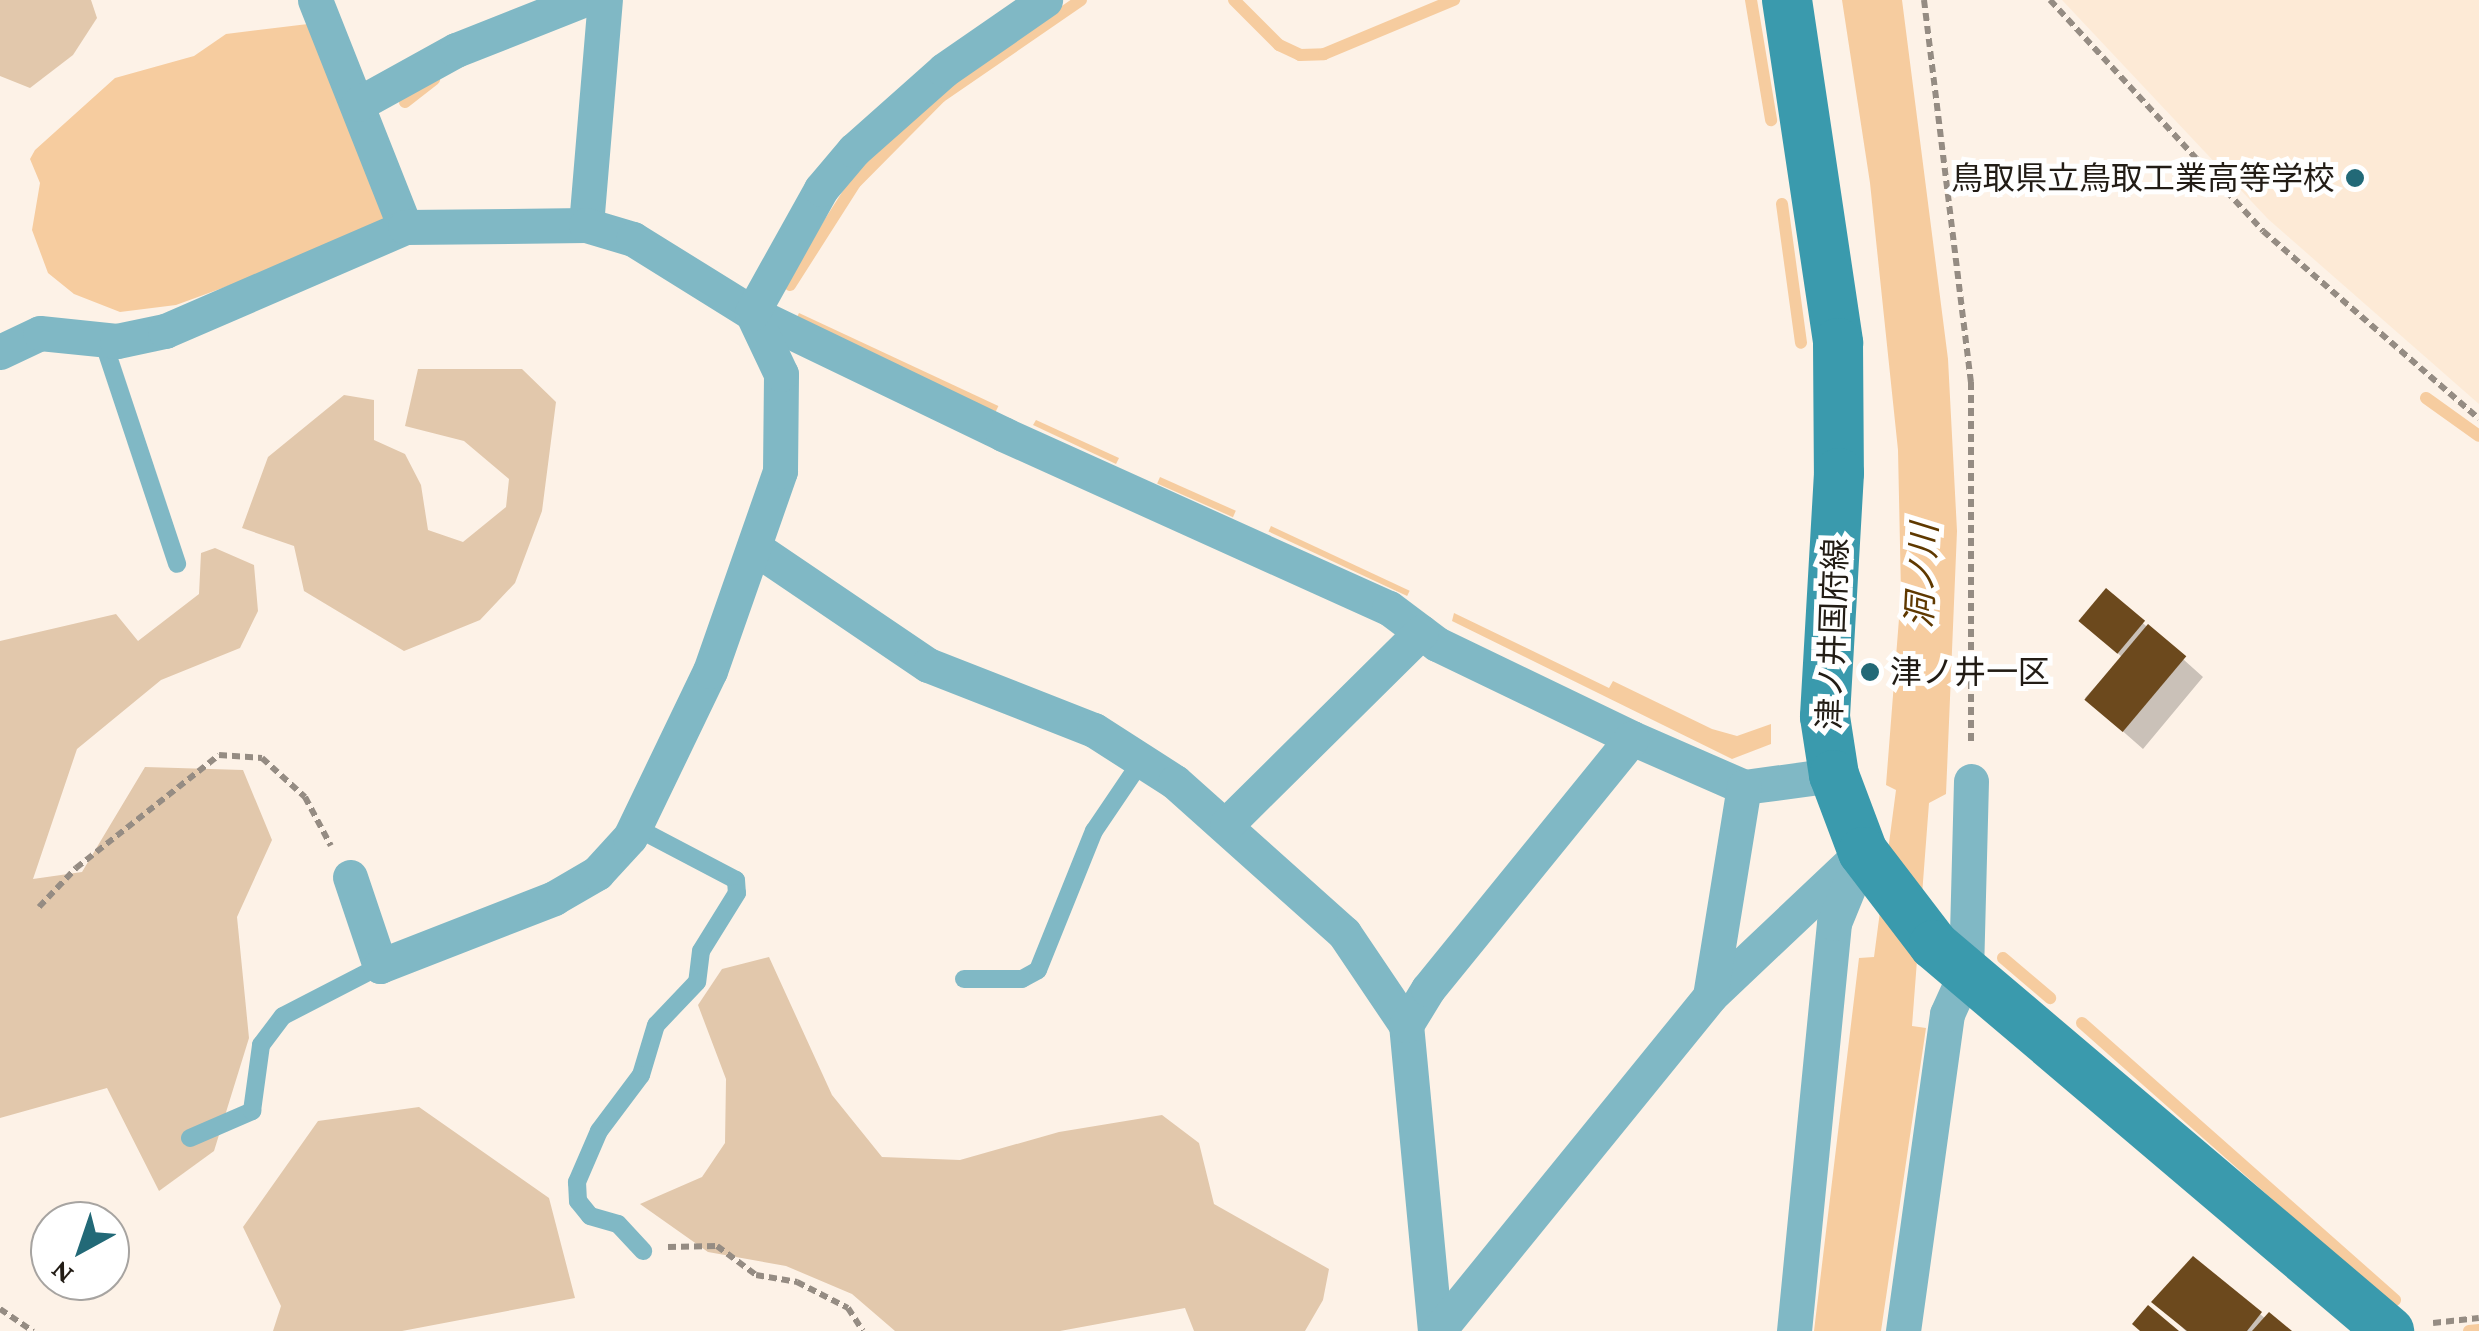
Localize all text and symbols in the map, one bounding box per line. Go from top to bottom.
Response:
place label: 鳥取県立鳥取工業高等学校 [1951,159,2335,197]
marker: 鳥取県立鳥取工業高等学校 [2344,167,2366,189]
water label: 洞ノ川 [1899,522,1947,630]
street label: 津ノ井国府線 [1810,537,1856,731]
place label: 津ノ井一区 [1890,653,2050,691]
marker: 津ノ井一区 [1859,661,1881,683]
north arrow [30,1201,130,1301]
text: N [44,1255,79,1291]

